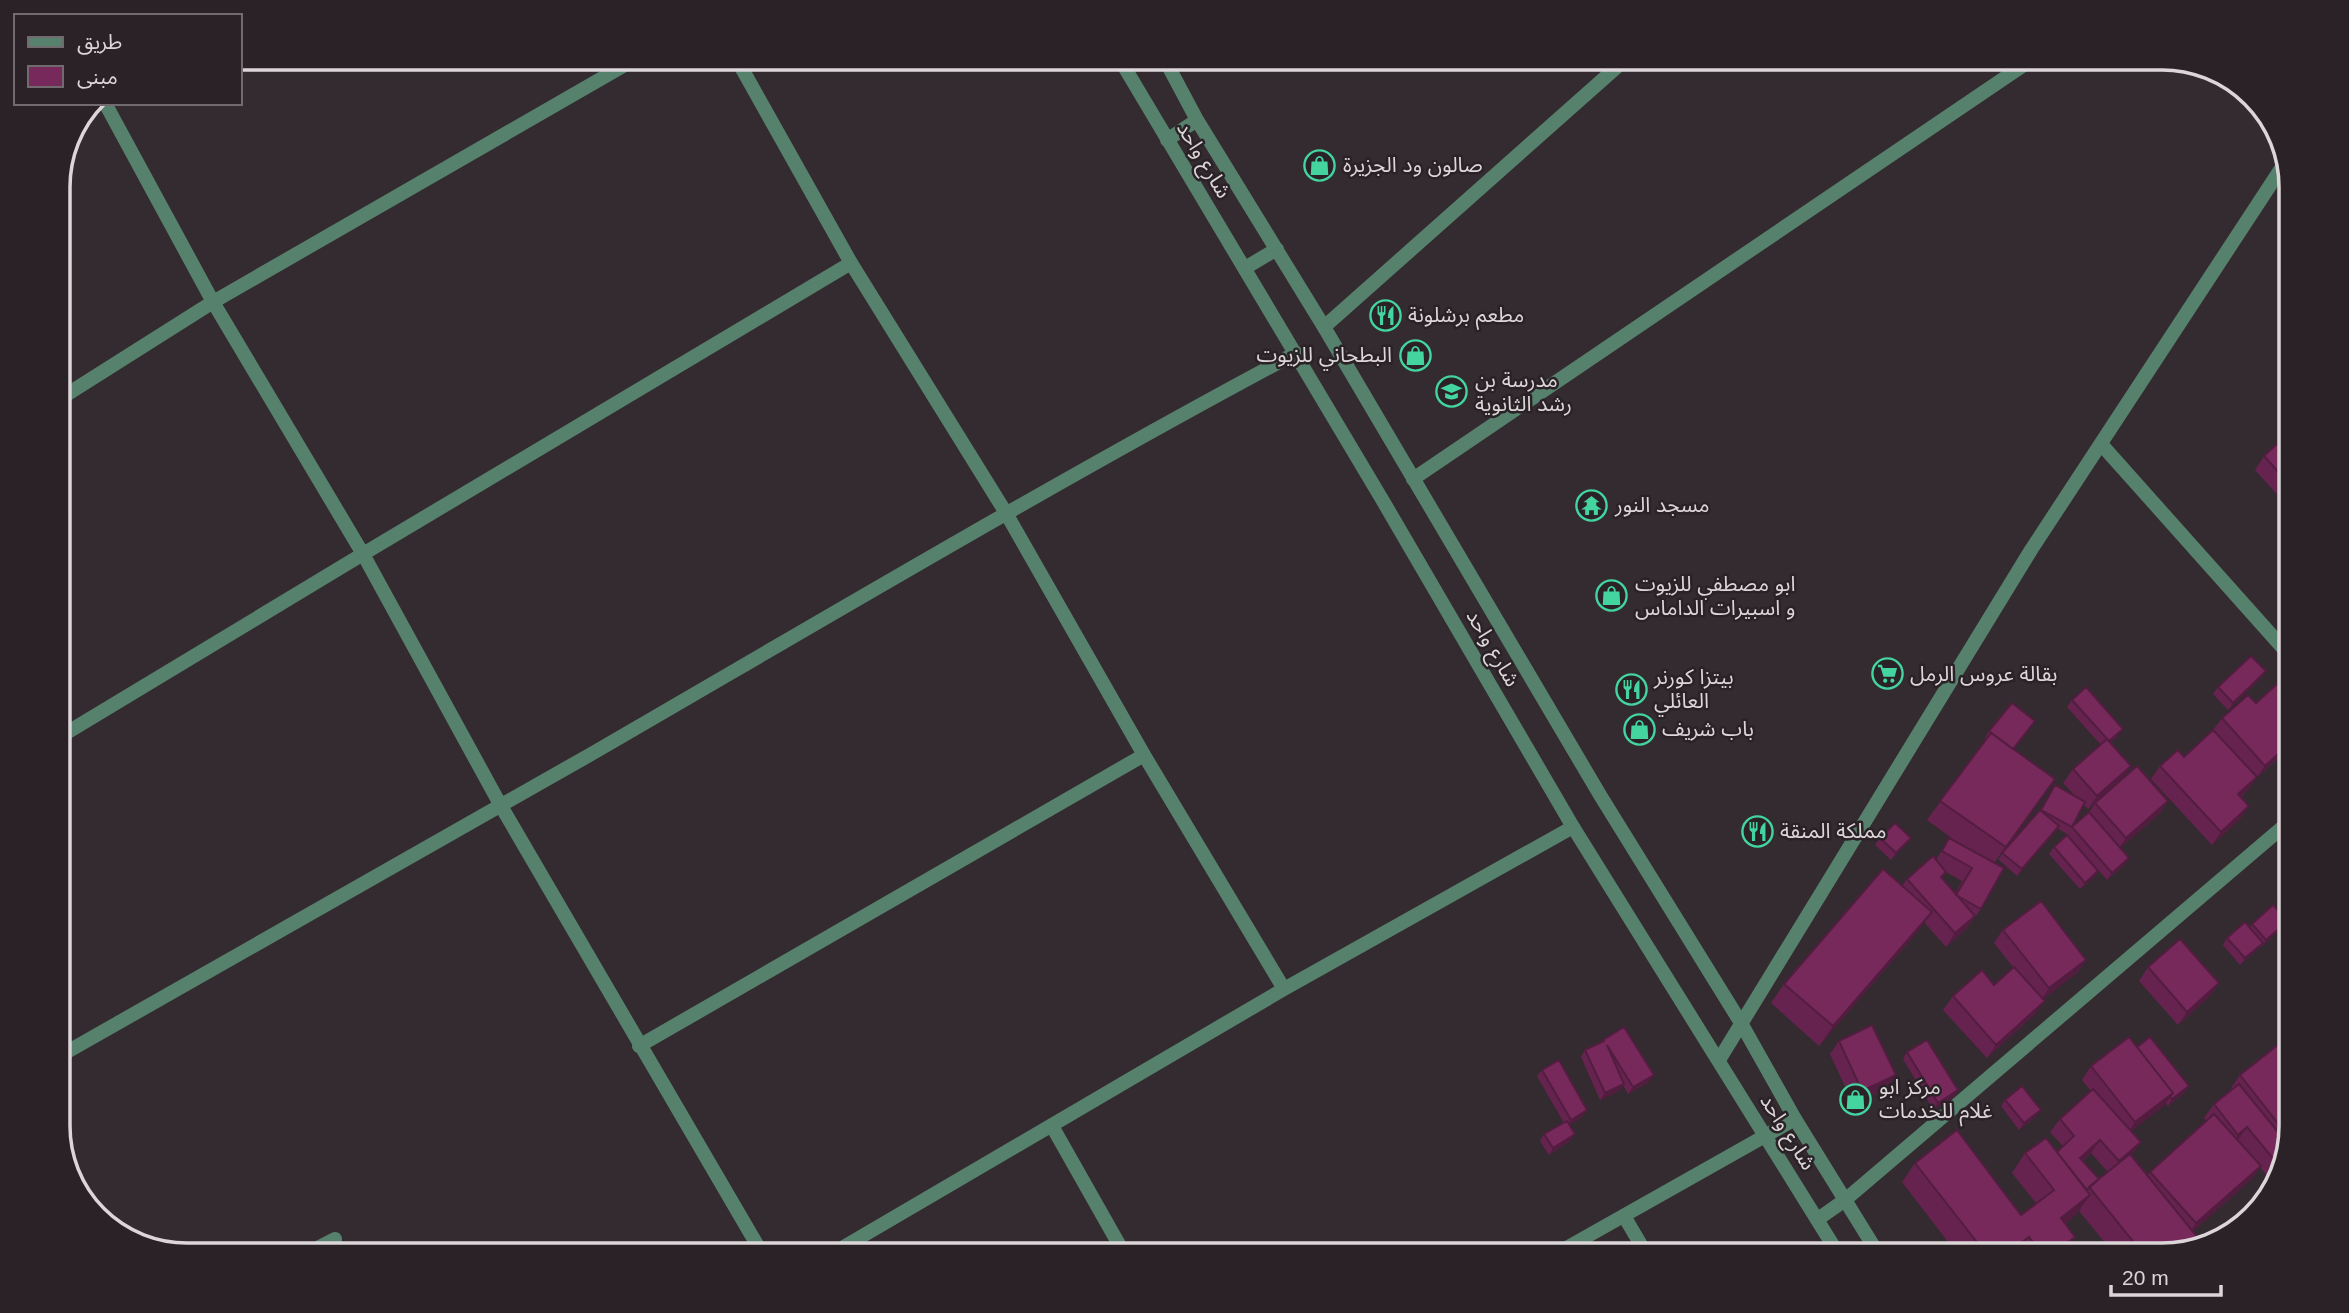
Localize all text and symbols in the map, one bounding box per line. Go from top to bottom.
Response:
legend [14,14,242,105]
text: طريق [77,30,122,55]
text: مبنى [77,65,118,89]
street label: شارع واحد [1169,118,1236,204]
shop icon: صالون ود الجزيرة [1303,148,1337,182]
place label: صالون ود الجزيرة [1343,153,1483,177]
restaurant icon: مطعم برشلونة [1368,298,1402,332]
place label: مطعم برشلونة [1408,303,1524,330]
shop icon: البطحاني للزيوت [1398,338,1432,372]
place label: البطحاني للزيوت [1257,343,1392,371]
place label: مدرسة بن رشد الثانوية [1475,368,1572,416]
school or university icon: مدرسة بن رشد الثانوية [1435,375,1469,409]
temple icon: مسجد النور [1575,488,1609,522]
place label: مسجد النور [1614,493,1710,517]
place label: ابو مصطفي للزيوت و اسبيرات الداماس [1635,572,1795,620]
shop icon: ابو مصطفي للزيوت و اسبيرات الداماس [1595,579,1629,613]
street label: شارع واحد [1459,605,1525,692]
supermarket icon: بقالة عروس الرمل [1870,657,1904,691]
place label: بقالة عروس الرمل [1910,662,2057,686]
place label: بيتزا كورنر العائلي [1653,665,1734,717]
restaurant icon: بيتزا كورنر العائلي [1614,672,1648,706]
shop icon: باب شريف [1622,712,1656,746]
place label: باب شريف [1662,717,1754,741]
restaurant icon: مملكة المنقة [1740,814,1774,848]
place label: مملكة المنقة [1780,819,1887,842]
place label: مركز ابو غلام للخدمات [1879,1075,1992,1127]
shop icon: مركز ابو غلام للخدمات [1839,1082,1873,1116]
street label: شارع واحد [1753,1090,1821,1176]
scale bar [2111,1254,2221,1298]
text: 20 m [2122,1266,2169,1289]

